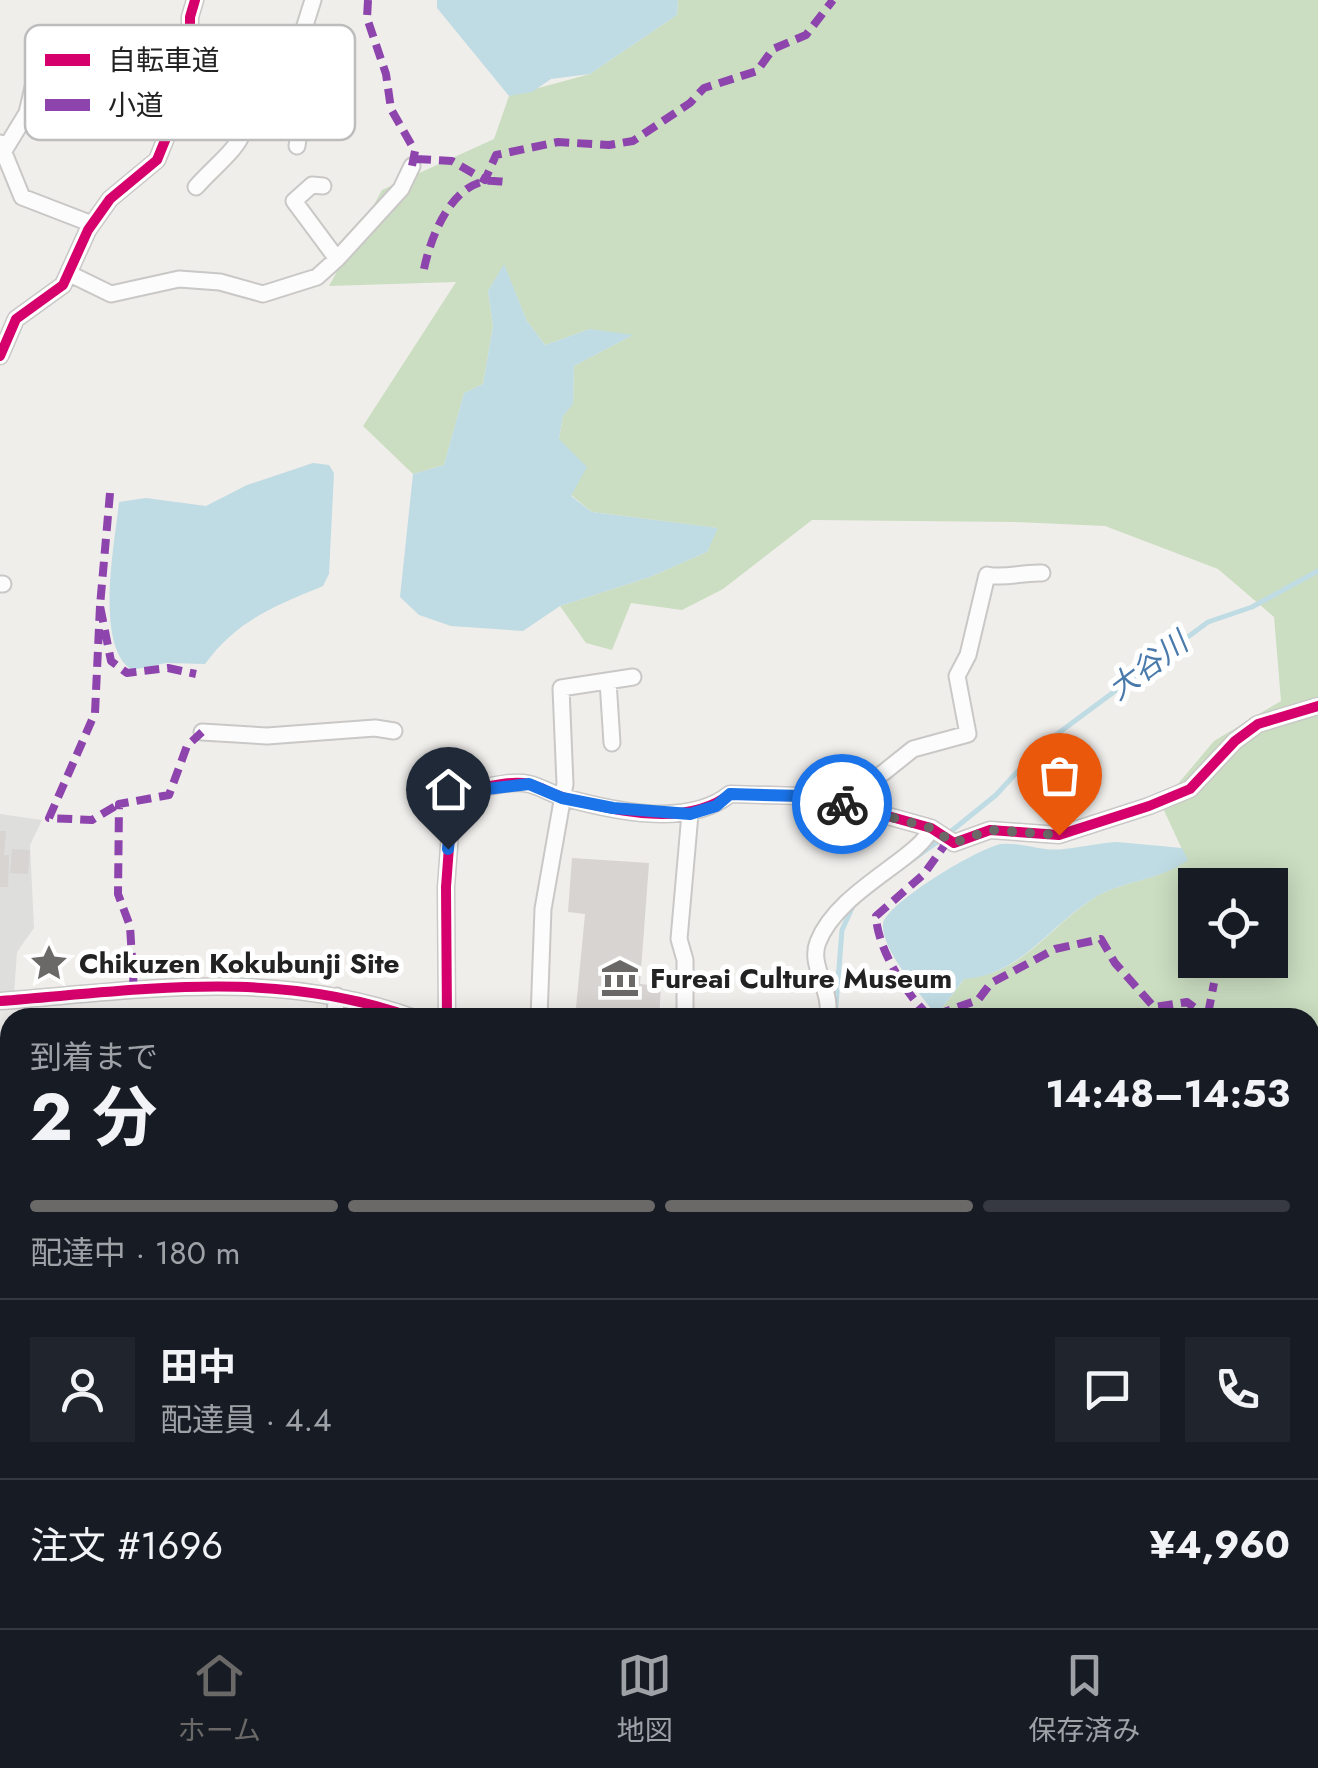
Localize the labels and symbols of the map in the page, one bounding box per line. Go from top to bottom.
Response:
legend [25,25,355,140]
text: 自転車道 [108,40,220,81]
text: 小道 [108,85,164,126]
water label: 大谷川 [1099,620,1199,710]
pin [1017,733,1102,836]
pin [406,747,491,850]
courier [792,754,892,854]
place icon: Chikuzen Kokubunji Site [28,942,70,984]
place label: Chikuzen Kokubunji Site [79,943,400,984]
museum icon: Fureai Culture Museum [599,957,641,999]
place label: Fureai Culture Museum [650,958,952,999]

